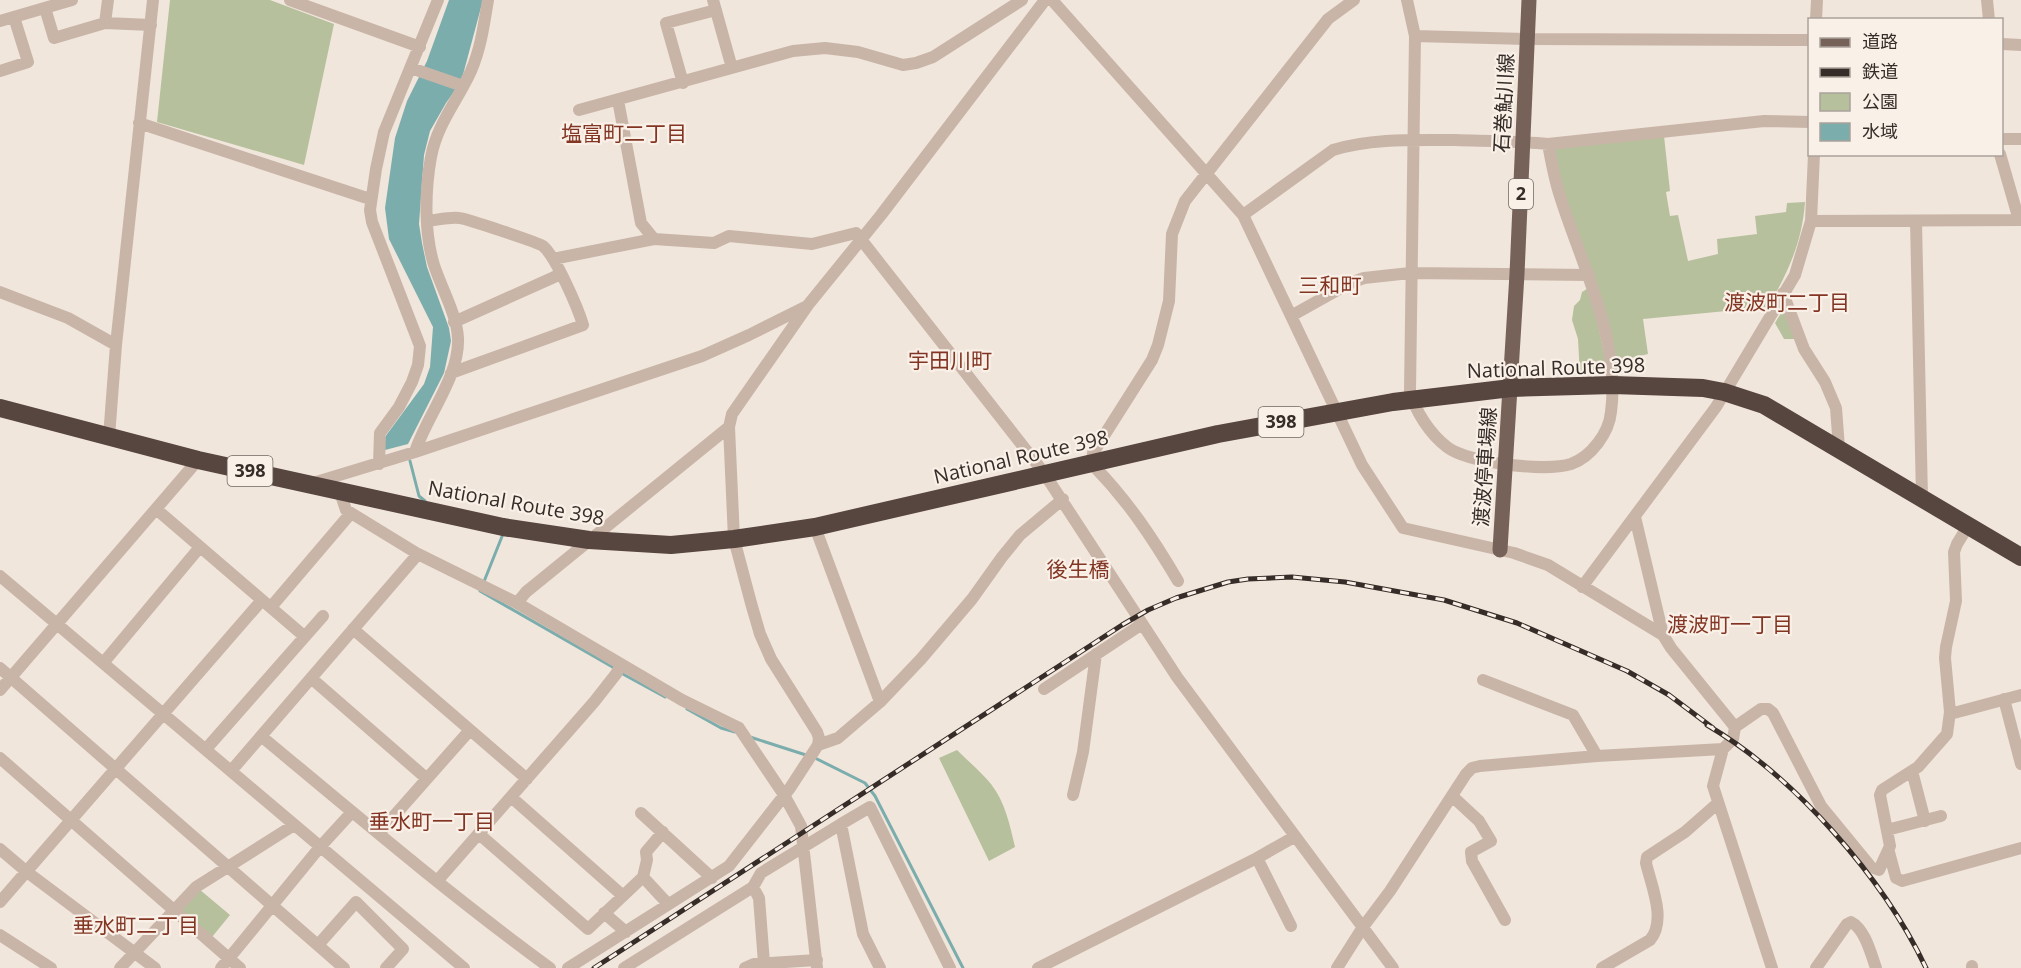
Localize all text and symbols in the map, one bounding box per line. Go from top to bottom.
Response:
legend [1808,18,2003,156]
text: 道路 [1862,29,1898,53]
street label: 石巻鮎川線 [1487,52,1520,154]
text: 鉄道 [1862,59,1898,83]
text: 公園 [1862,89,1898,113]
district label: 塩富町二丁目 [561,119,687,147]
text: 水域 [1862,119,1898,143]
road number: 2 [1509,179,1533,209]
district label: 三和町 [1299,271,1362,299]
district label: 渡波町二丁目 [1724,288,1850,316]
district label: 宇田川町 [908,346,992,374]
street label: National Route 398 [1466,351,1646,384]
street label: 渡波停車場線 [1467,406,1502,528]
road number: 398 [1258,407,1304,437]
street label: National Route 398 [931,423,1111,490]
road number: 398 [228,456,272,486]
street label: National Route 398 [426,474,606,531]
district label: 後生橋 [1047,555,1110,583]
district label: 渡波町一丁目 [1667,610,1793,638]
district label: 垂水町一丁目 [369,807,495,835]
district label: 垂水町二丁目 [73,911,199,939]

